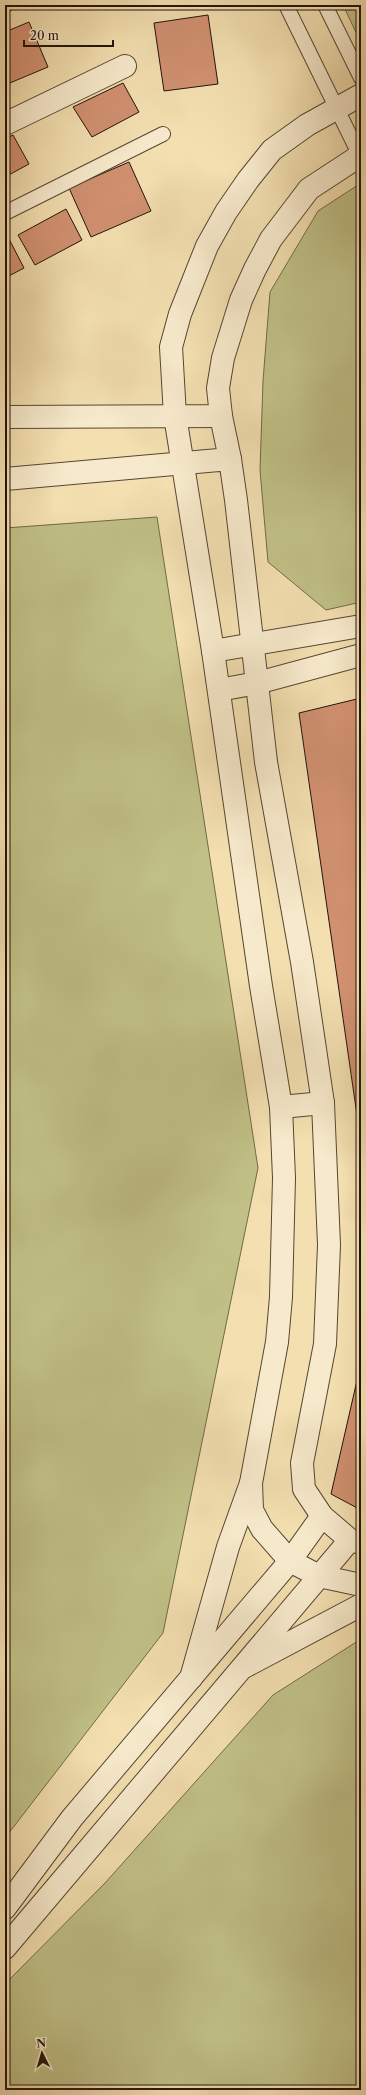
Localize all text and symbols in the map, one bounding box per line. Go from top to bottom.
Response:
scale bar [24,22,113,48]
text: 20 m [30,28,59,43]
north arrow [22,2033,62,2073]
text: N [36,2036,47,2050]

